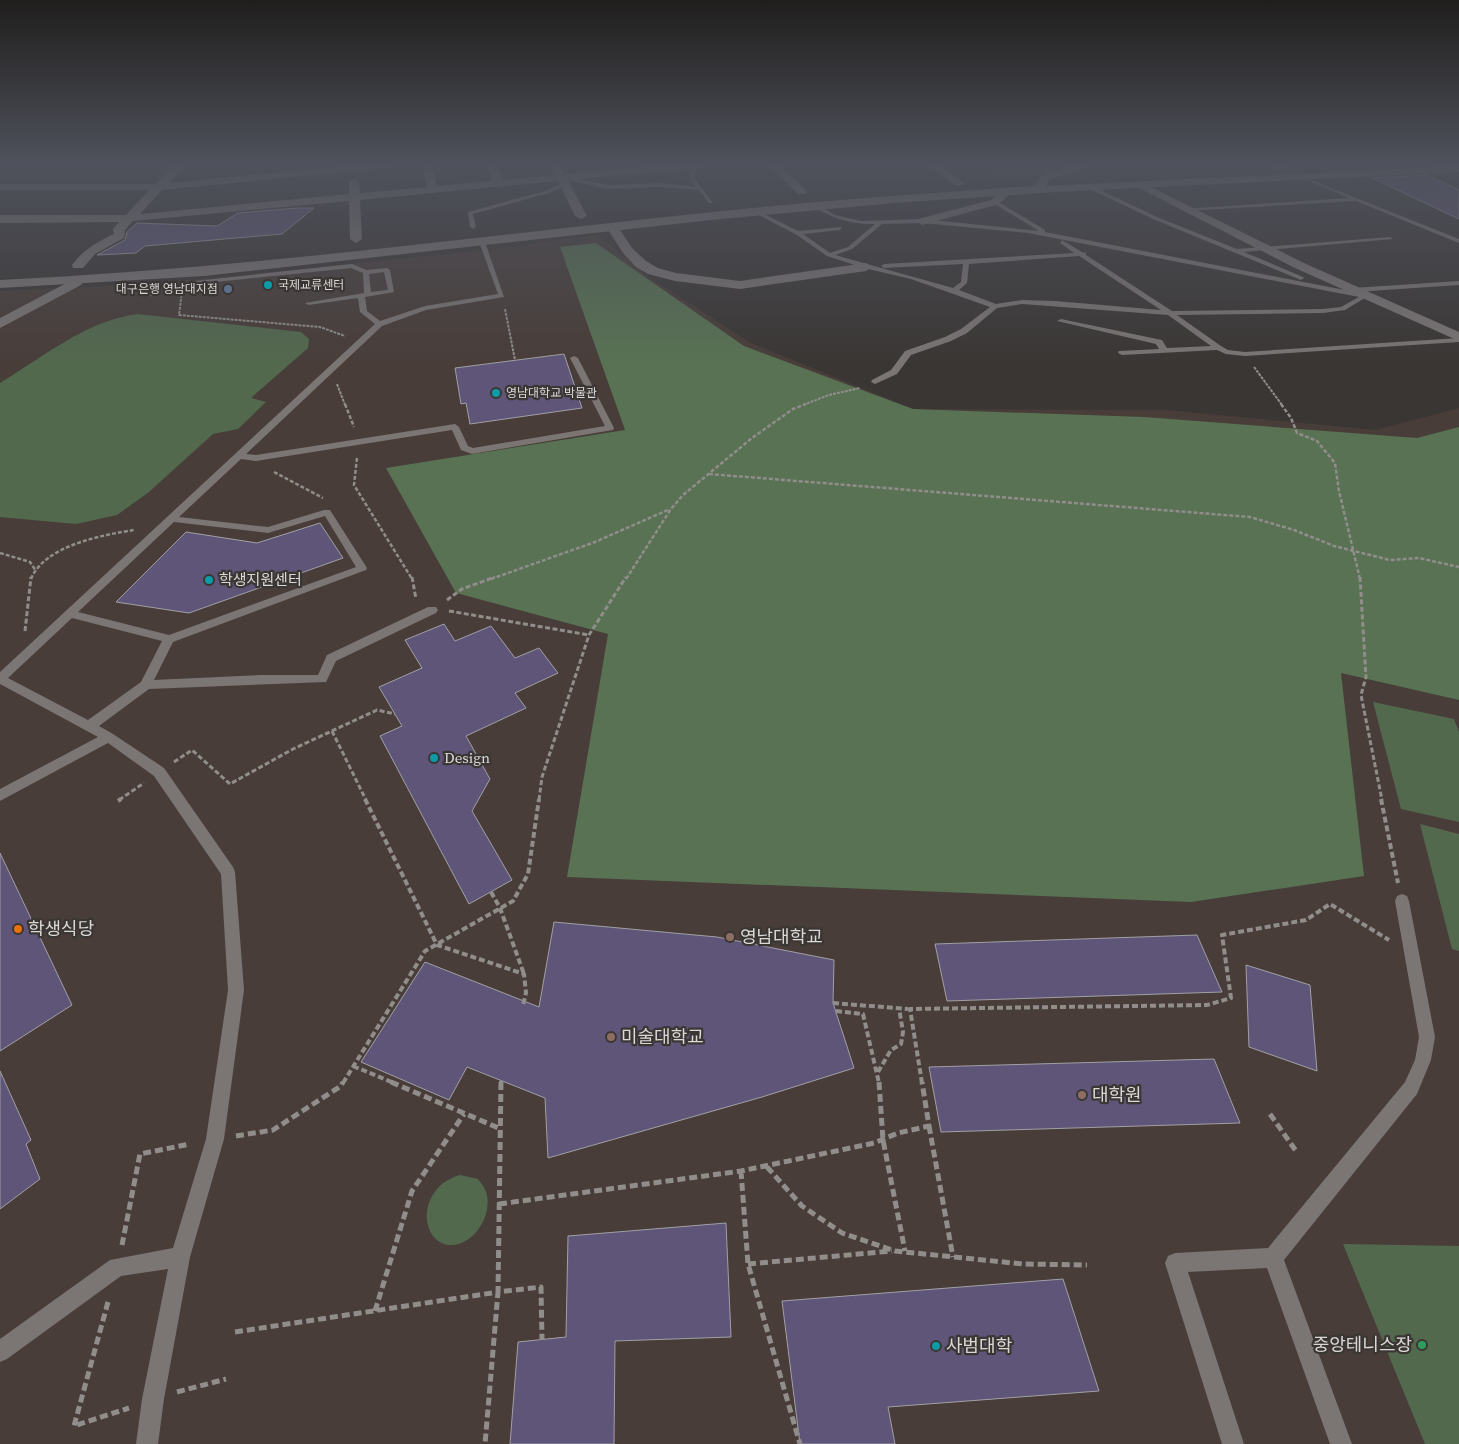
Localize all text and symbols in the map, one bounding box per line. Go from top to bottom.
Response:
place label: 국제교류센터 [278,277,344,293]
marker: 국제교류센터 [262,279,274,291]
place label: 대구은행 영남대지점 [116,281,218,297]
marker: 대구은행 영남대지점 [222,283,234,295]
place label: 영남대학교 박물관 [506,385,597,401]
marker: 영남대학교 박물관 [490,387,502,399]
place label: 학생지원센터 [219,569,302,590]
marker: 학생지원센터 [203,574,215,586]
place label: Design [444,747,490,768]
marker: Design [428,752,440,764]
place label: 학생식당 [28,916,94,941]
marker: 학생식당 [12,923,24,935]
place label: 영남대학교 [740,924,823,949]
marker: 영남대학교 [724,931,736,943]
place label: 미술대학교 [621,1024,704,1049]
marker: 미술대학교 [605,1031,617,1043]
place label: 대학원 [1092,1082,1142,1107]
marker: 대학원 [1076,1089,1088,1101]
place label: 중앙테니스장 [1313,1332,1412,1357]
place label: 사범대학 [946,1333,1012,1358]
marker: 중앙테니스장 [1416,1339,1428,1351]
marker: 사범대학 [930,1340,942,1352]

